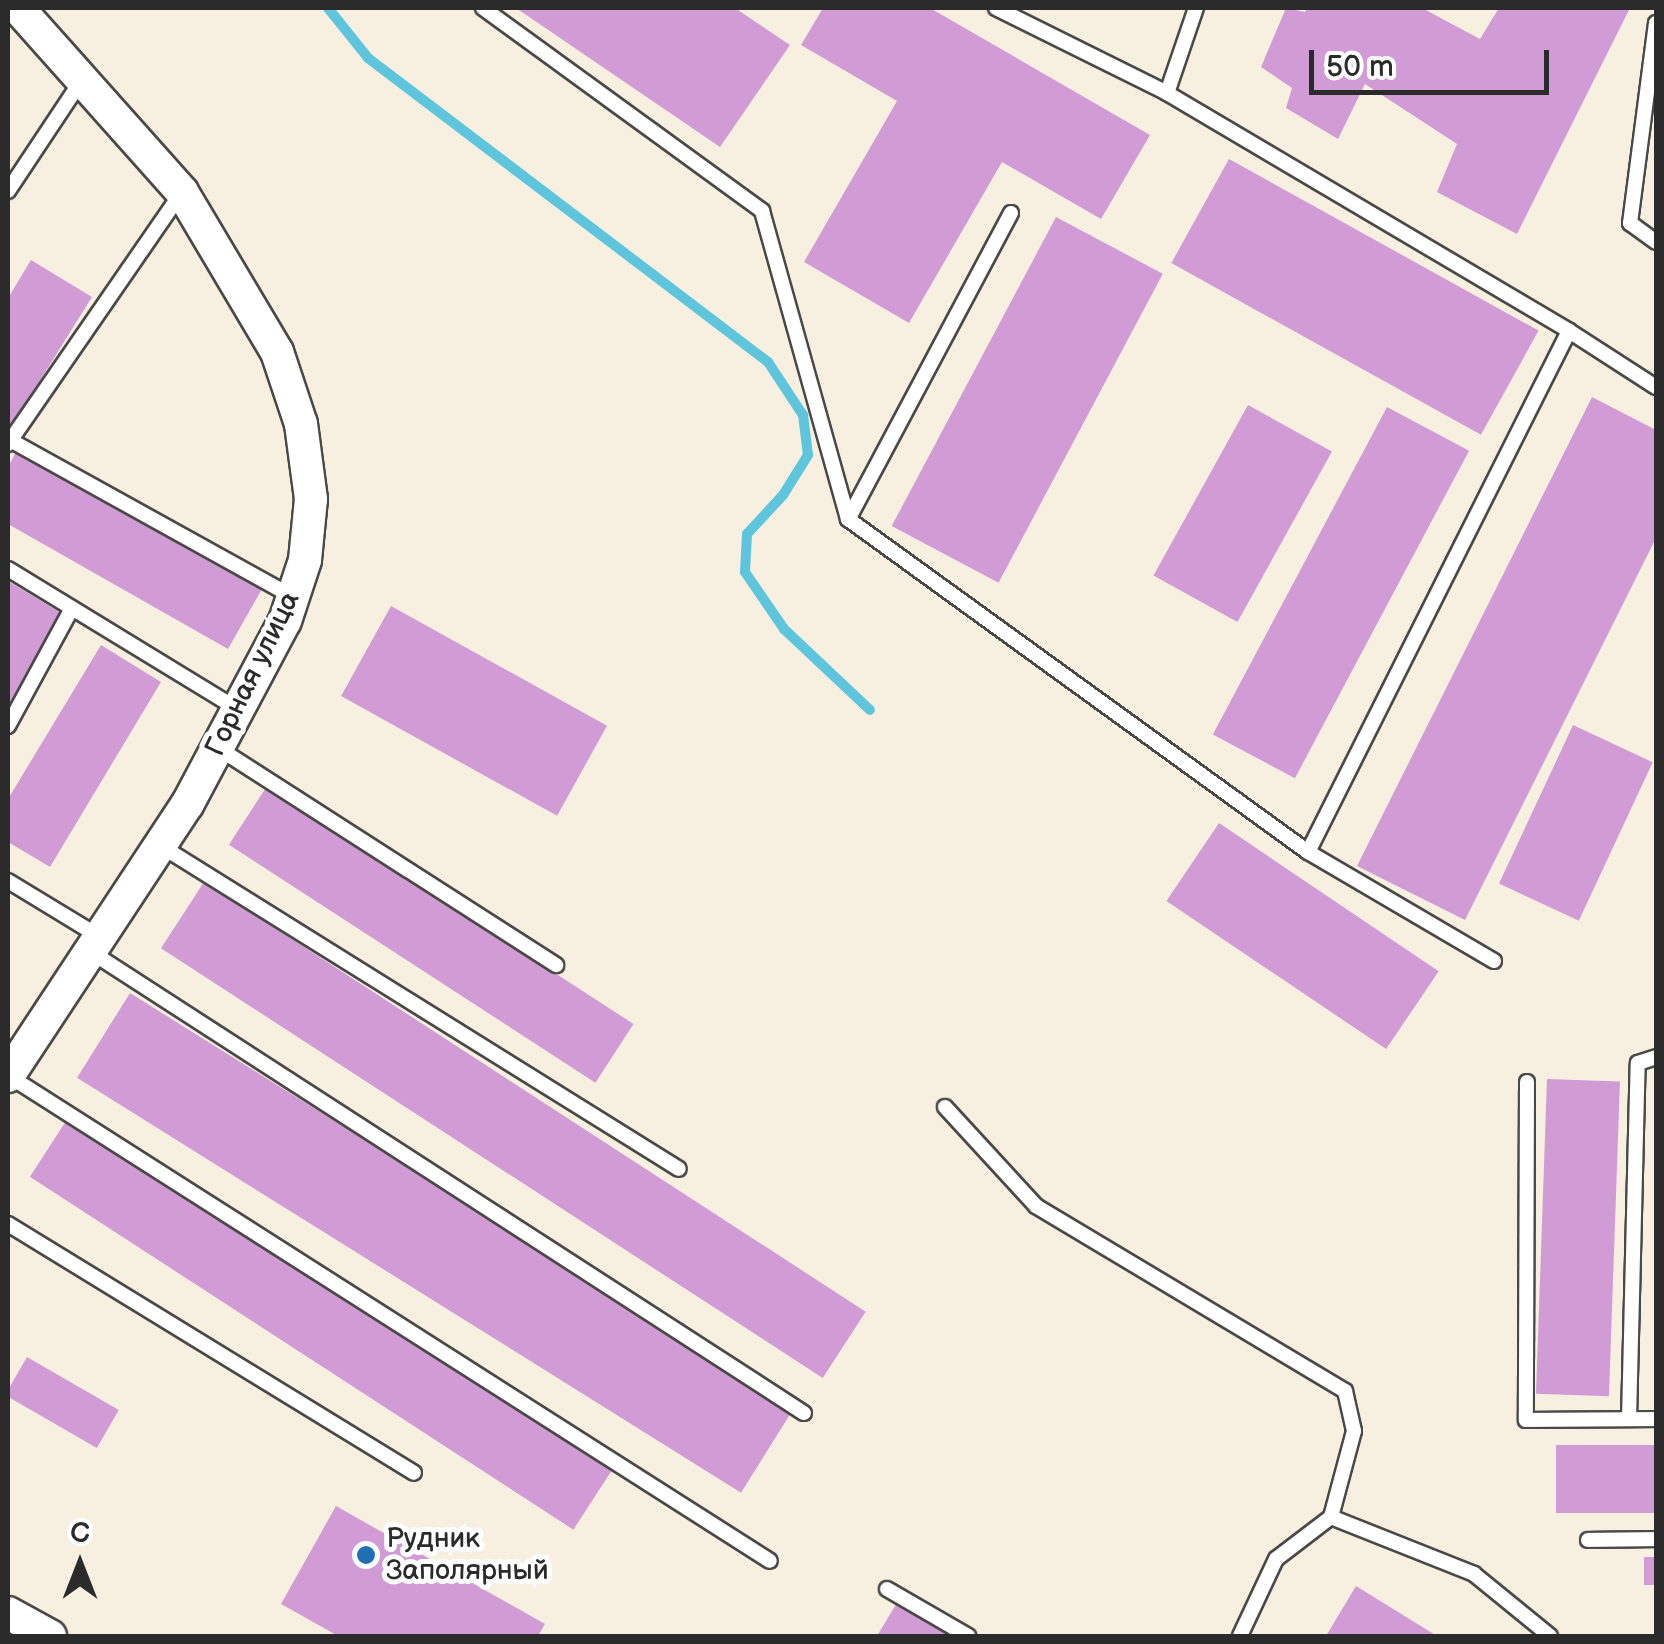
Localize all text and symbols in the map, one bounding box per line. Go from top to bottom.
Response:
scale bar [1314,30,1554,92]
text: 50 m [1326,49,1394,85]
street label: Горная улица [199,586,307,762]
north arrow [30,1514,130,1614]
text: С [70,1517,90,1550]
place label: Рудник Заполярный [386,1522,549,1588]
marker: Рудник Заполярный [355,1544,377,1566]

